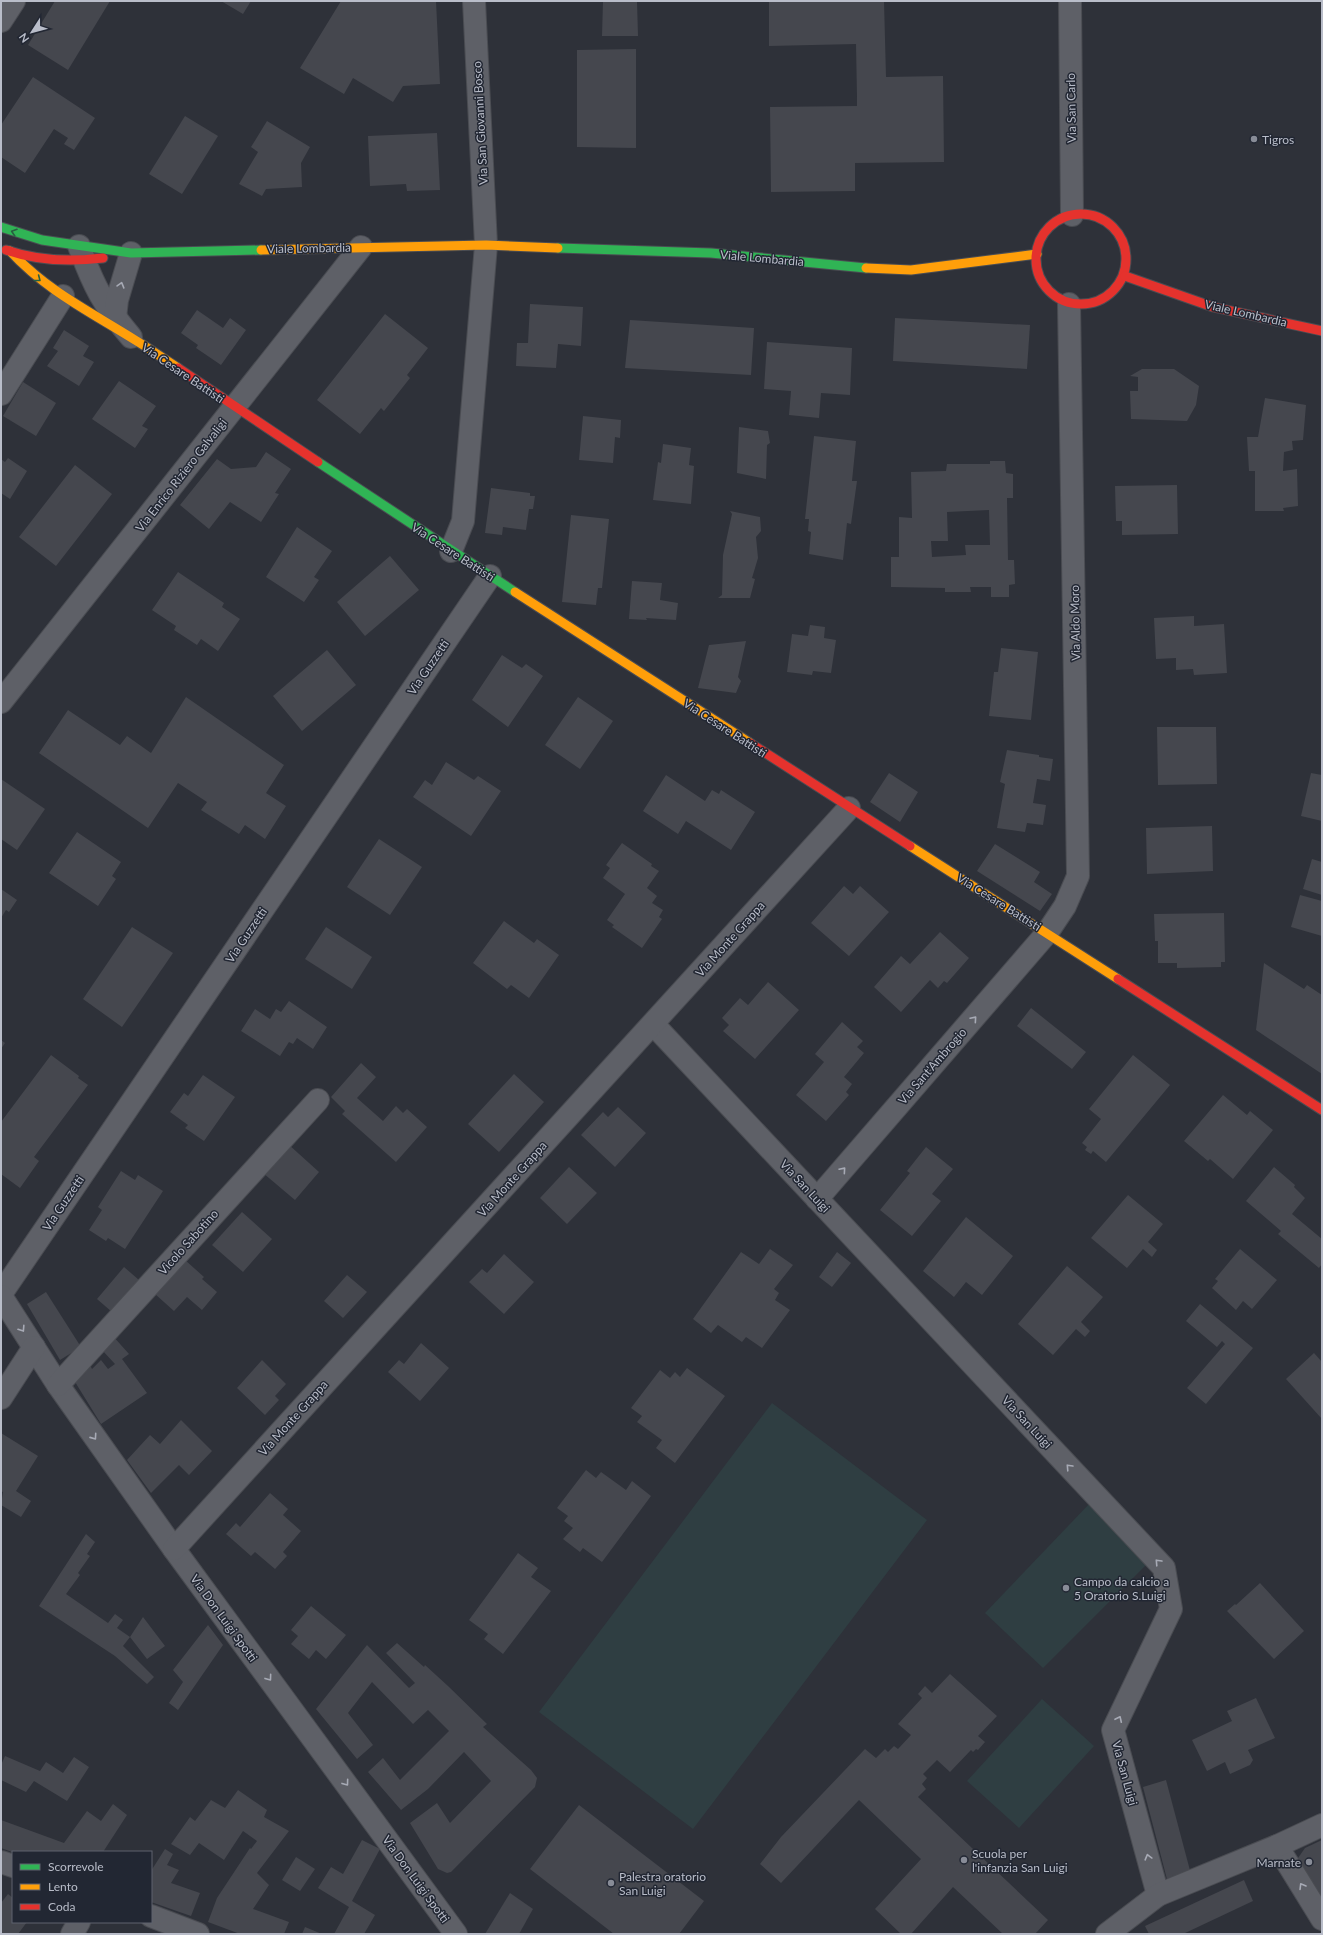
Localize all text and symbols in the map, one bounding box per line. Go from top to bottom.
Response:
north arrow [12,12,52,52]
text: N [16,31,31,45]
street label: Via San Giovanni Bosco [469,61,491,185]
street label: Via San Carlo [1063,73,1079,143]
place label: Tigros [1262,132,1294,147]
marker: Tigros [1249,134,1259,144]
one-way arrow [11,228,18,237]
street label: Viale Lombardia [267,240,351,256]
street label: Viale Lombardia [720,247,805,269]
one-way arrow [33,274,40,281]
one-way arrow [116,282,125,289]
street label: Viale Lombardia [1203,296,1289,330]
street label: Via Cesare Battisti [139,340,227,406]
street label: Via Enrico Riziero Galvaligi [132,415,230,535]
street label: Via Cesare Battisti [409,519,497,585]
street label: Via Aldo Moro [1067,585,1083,661]
street label: Via Guzzetti [404,636,452,698]
street label: Via Cesare Battisti [681,695,769,761]
street label: Via Cesare Battisti [954,870,1044,934]
street label: Via Monte Grappa [692,898,768,980]
street label: Via Guzzetti [222,904,270,966]
one-way arrow [969,1016,976,1023]
street label: Via Sant'Ambrogio [895,1024,969,1107]
street label: Via Monte Grappa [474,1138,550,1220]
street label: Via San Luigi [777,1156,833,1216]
one-way arrow [838,1167,845,1174]
street label: Via Guzzetti [39,1172,87,1234]
street label: Vicolo Sabotino [155,1206,221,1278]
one-way arrow [17,1325,25,1332]
street label: Via Monte Grappa [255,1377,331,1459]
street label: Via San Luigi [999,1392,1055,1452]
one-way arrow [89,1432,96,1439]
one-way arrow [1066,1464,1074,1472]
one-way arrow [1155,1559,1162,1567]
street label: Via Don Luigi Spotti [187,1571,261,1665]
place label: Campo da calcio a 5 Oratorio S.Luigi [1074,1574,1169,1603]
marker: Campo da calcio a 5 Oratorio S.Luigi [1061,1583,1071,1593]
one-way arrow [264,1674,271,1681]
one-way arrow [1114,1716,1122,1723]
street label: Via San Luigi [1109,1739,1141,1807]
one-way arrow [341,1779,349,1786]
street label: Via Don Luigi Spotti [379,1832,453,1926]
place label: Scuola per l'infanzia San Luigi [972,1846,1068,1875]
legend [12,1851,152,1923]
one-way arrow [1144,1854,1153,1861]
marker: Scuola per l'infanzia San Luigi [959,1855,969,1865]
place label: Marnate [1257,1855,1301,1870]
marker: Marnate [1304,1857,1314,1867]
text: Scorrevole [48,1859,104,1874]
place label: Palestra oratorio San Luigi [619,1869,706,1898]
marker: Palestra oratorio San Luigi [606,1878,616,1888]
text: Lento [48,1879,78,1894]
one-way arrow [1299,1883,1306,1890]
text: Coda [48,1899,75,1914]

